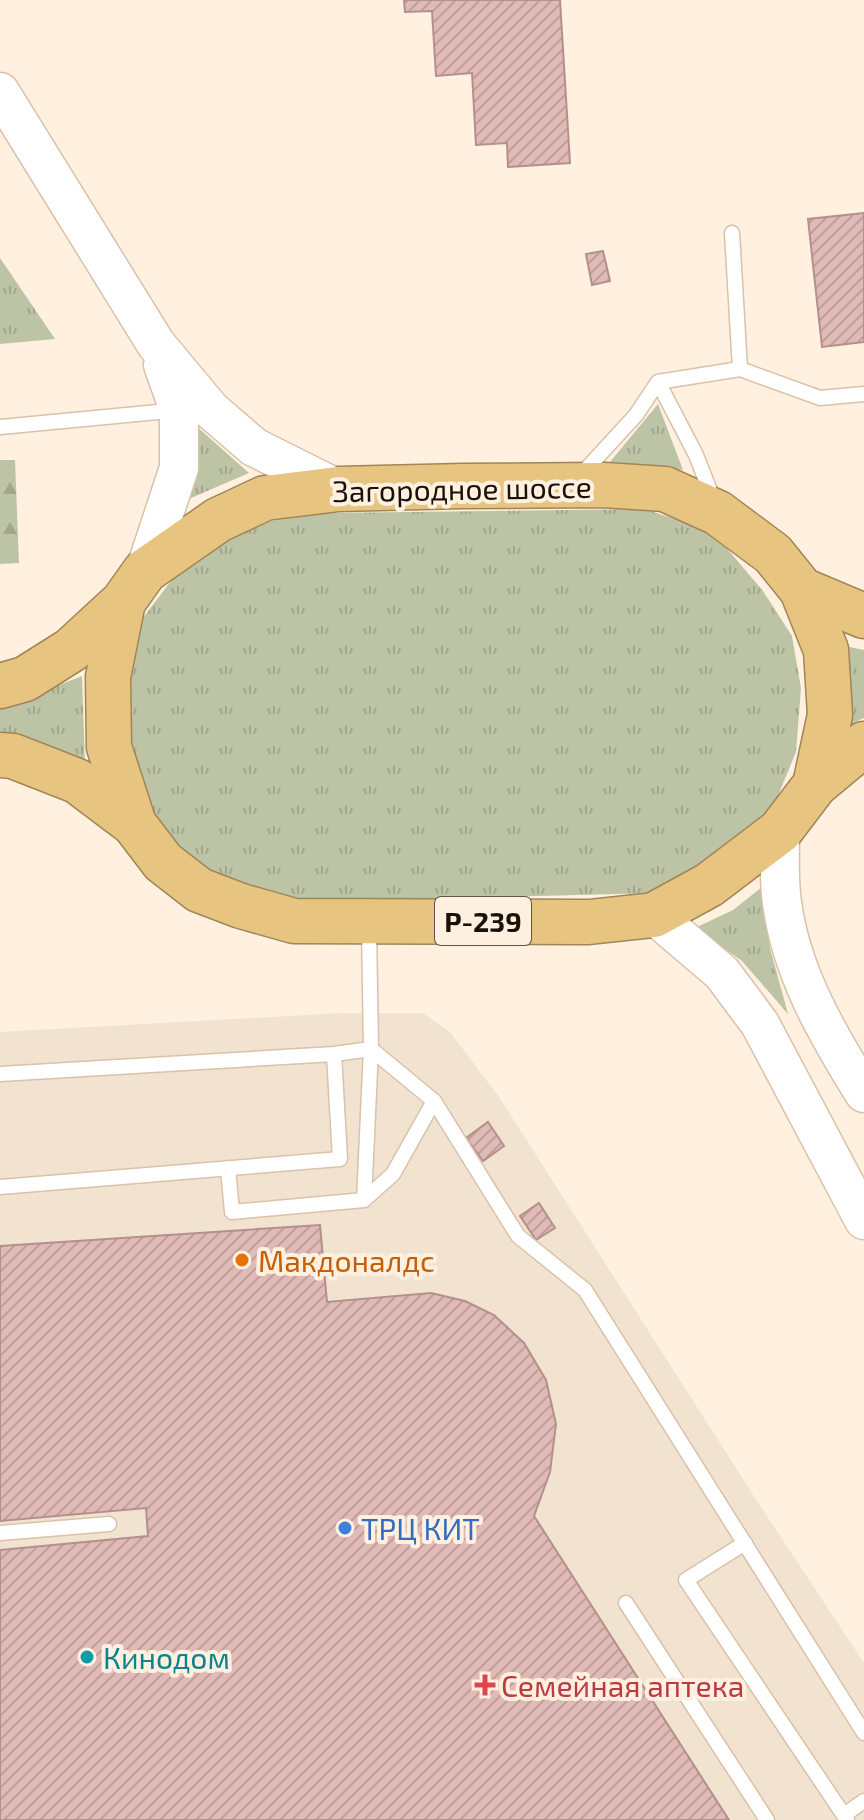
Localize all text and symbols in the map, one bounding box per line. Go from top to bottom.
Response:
street label: Загородное шоссе [332,468,592,508]
road number: Р-239 [435,897,531,945]
place label: Макдоналдс [258,1242,435,1278]
marker: Макдоналдс [233,1251,251,1269]
place label: ТРЦ КИТ [361,1510,480,1546]
marker: ТРЦ КИТ [336,1519,354,1537]
place label: Кинодом [103,1639,230,1675]
marker: Кинодом [78,1648,96,1666]
place label: Семейная аптека [501,1667,744,1703]
marker: Семейная аптека [476,1676,494,1694]

